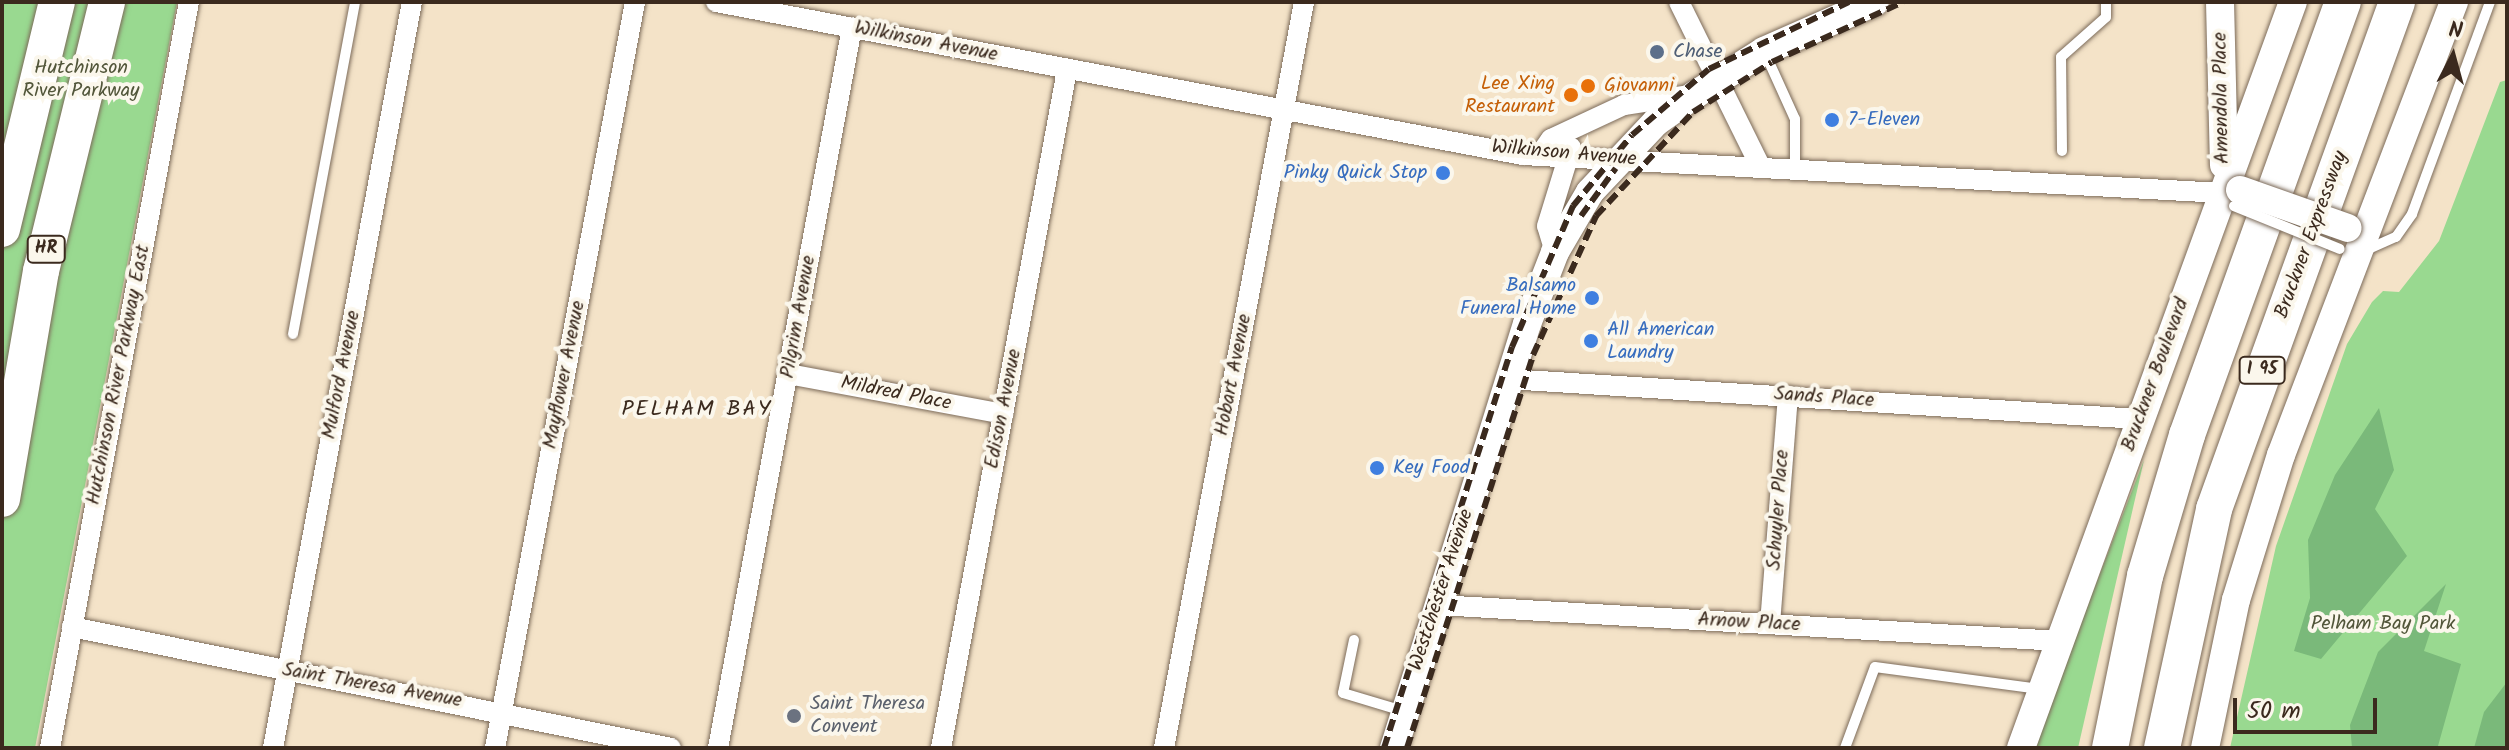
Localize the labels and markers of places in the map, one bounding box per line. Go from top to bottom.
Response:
place label: Chase [1673,40,1723,64]
marker: Chase [1648,43,1666,61]
place label: Lee Xing Restaurant [1465,72,1555,119]
place label: Giovanni [1604,74,1674,98]
marker: Giovanni [1579,77,1597,95]
marker: Lee Xing Restaurant [1562,86,1580,104]
place label: 7-Eleven [1848,108,1920,132]
marker: 7-Eleven [1823,111,1841,129]
place label: Pinky Quick Stop [1283,161,1427,185]
marker: Pinky Quick Stop [1434,164,1452,182]
place label: Balsamo Funeral Home [1460,274,1576,321]
marker: Balsamo Funeral Home [1583,289,1601,307]
place label: All American Laundry [1607,318,1714,365]
marker: All American Laundry [1582,332,1600,350]
place label: Key Food [1393,456,1470,480]
marker: Key Food [1368,459,1386,477]
place label: Saint Theresa Convent [810,692,925,739]
marker: Saint Theresa Convent [785,707,803,725]

